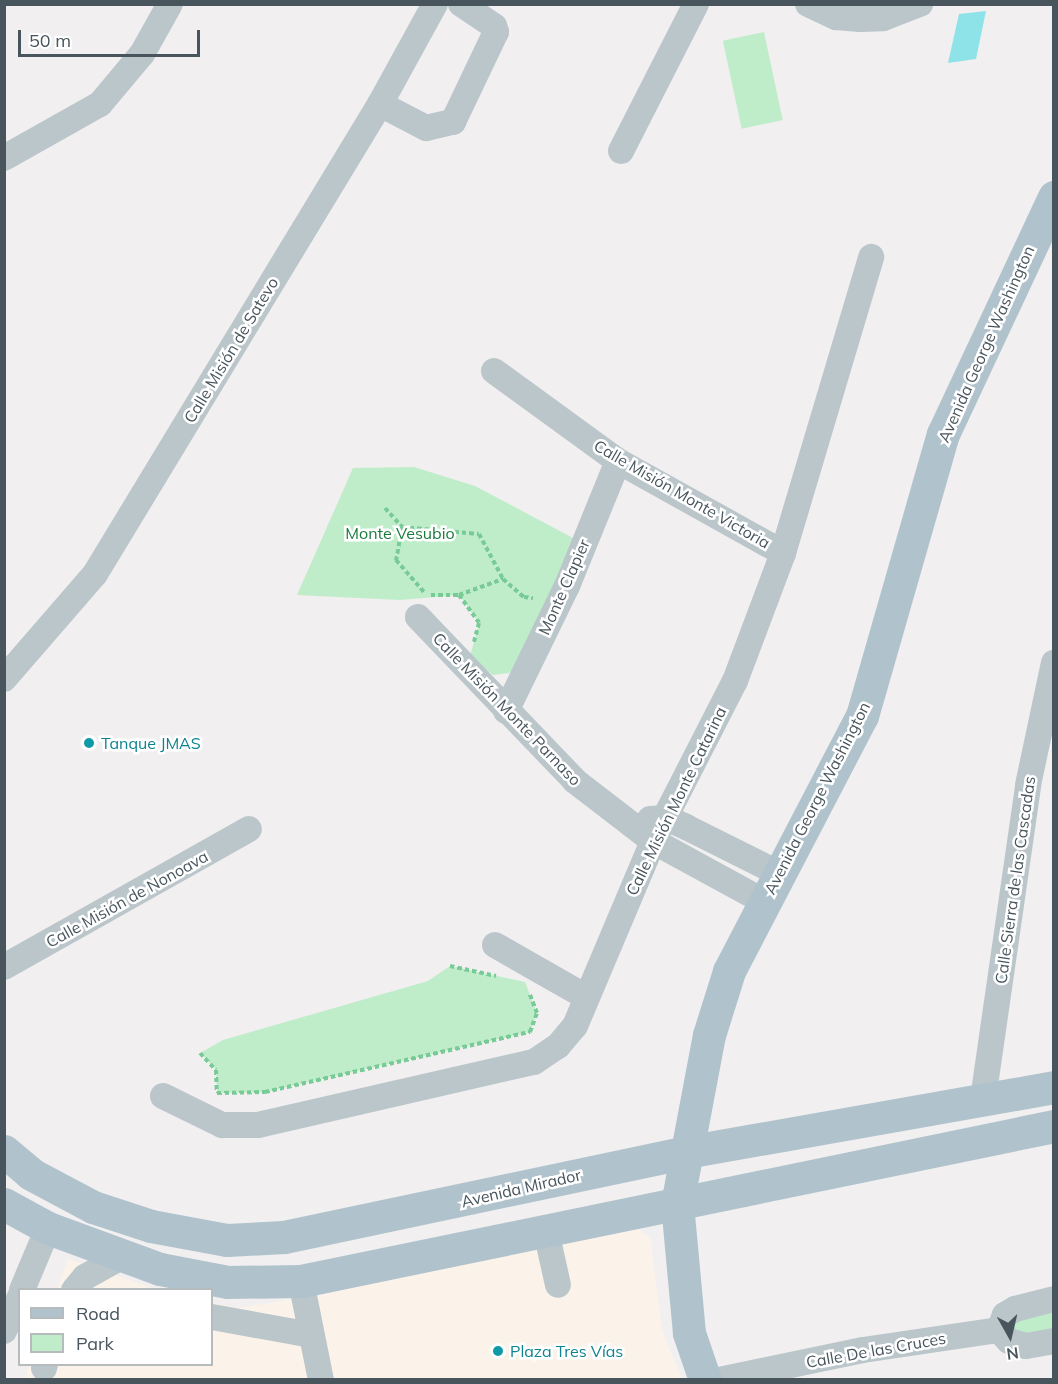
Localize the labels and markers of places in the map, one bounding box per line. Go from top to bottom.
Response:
place label: Tanque JMAS [101,733,201,753]
marker: Tanque JMAS [82,736,96,750]
place label: Plaza Tres Vías [510,1341,623,1361]
marker: Plaza Tres Vías [491,1344,505,1358]

